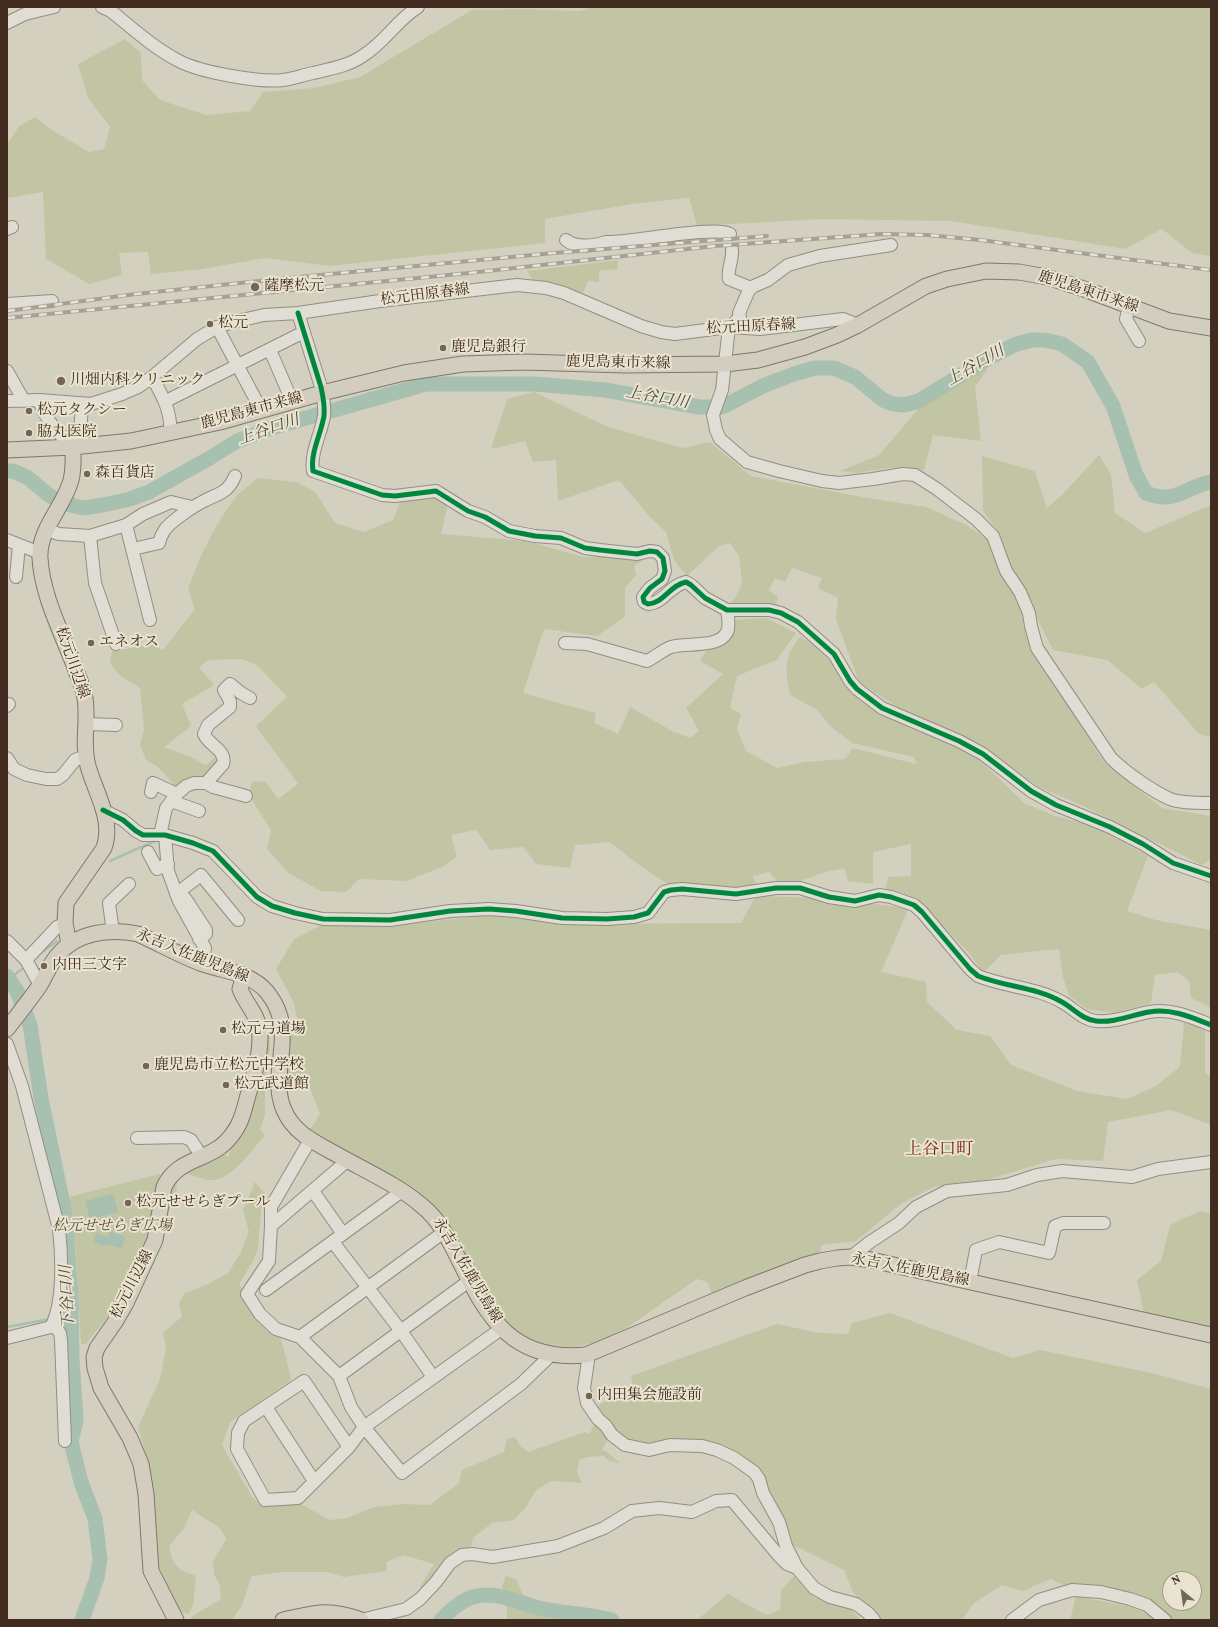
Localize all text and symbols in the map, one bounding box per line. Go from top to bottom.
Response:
street label: 鹿児島東市来線 [1035,268,1141,318]
place label: 薩摩松元 [264,278,324,296]
marker: 薩摩松元 [249,281,261,293]
street label: 松元田原春線 [379,282,471,310]
place label: 松元 [218,315,248,333]
street label: 松元田原春線 [706,317,796,339]
marker: 松元 [205,319,215,329]
place label: 鹿児島銀行 [451,339,526,357]
marker: 鹿児島銀行 [438,343,448,353]
water label: 上谷口川 [943,343,1009,391]
street label: 鹿児島東市来線 [565,354,671,374]
place label: 川畑内科クリニック [70,372,205,390]
marker: 川畑内科クリニック [55,375,67,387]
water label: 上谷口川 [624,384,690,414]
street label: 鹿児島東市来線 [199,390,305,434]
place label: 松元タクシー [37,402,127,420]
marker: 松元タクシー [24,406,34,416]
water label: 上谷口川 [236,412,302,450]
place label: 脇丸医院 [37,424,97,442]
marker: 脇丸医院 [24,428,34,438]
place label: 森百貨店 [95,465,155,483]
marker: 森百貨店 [82,469,92,479]
street label: 松元川辺線 [50,625,92,701]
place label: エネオス [99,634,159,652]
marker: エネオス [86,638,96,648]
street label: 永吉入佐鹿児島線 [133,926,251,988]
place label: 内田三文字 [52,957,127,975]
marker: 内田三文字 [39,961,49,971]
place label: 松元弓道場 [231,1021,306,1039]
marker: 松元弓道場 [218,1025,228,1035]
place label: 鹿児島市立松元中学校 [154,1057,304,1075]
marker: 鹿児島市立松元中学校 [141,1061,151,1071]
place label: 松元武道館 [234,1076,309,1094]
marker: 松元武道館 [221,1080,231,1090]
district label: 上谷口町 [905,1141,973,1161]
place label: 松元せせらぎプール [136,1194,271,1212]
marker: 松元せせらぎプール [123,1198,133,1208]
street label: 永吉入佐鹿児島線 [427,1215,505,1327]
park label: 松元せせらぎ広場 [52,1218,172,1236]
street label: 松元川辺線 [108,1248,158,1322]
street label: 永吉入佐鹿児島線 [849,1251,971,1291]
water label: 下谷口川 [58,1265,80,1329]
place label: 内田集会施設前 [597,1387,702,1405]
marker: 内田集会施設前 [584,1391,594,1401]
north arrow [1162,1571,1202,1611]
text: N [1169,1572,1184,1589]

